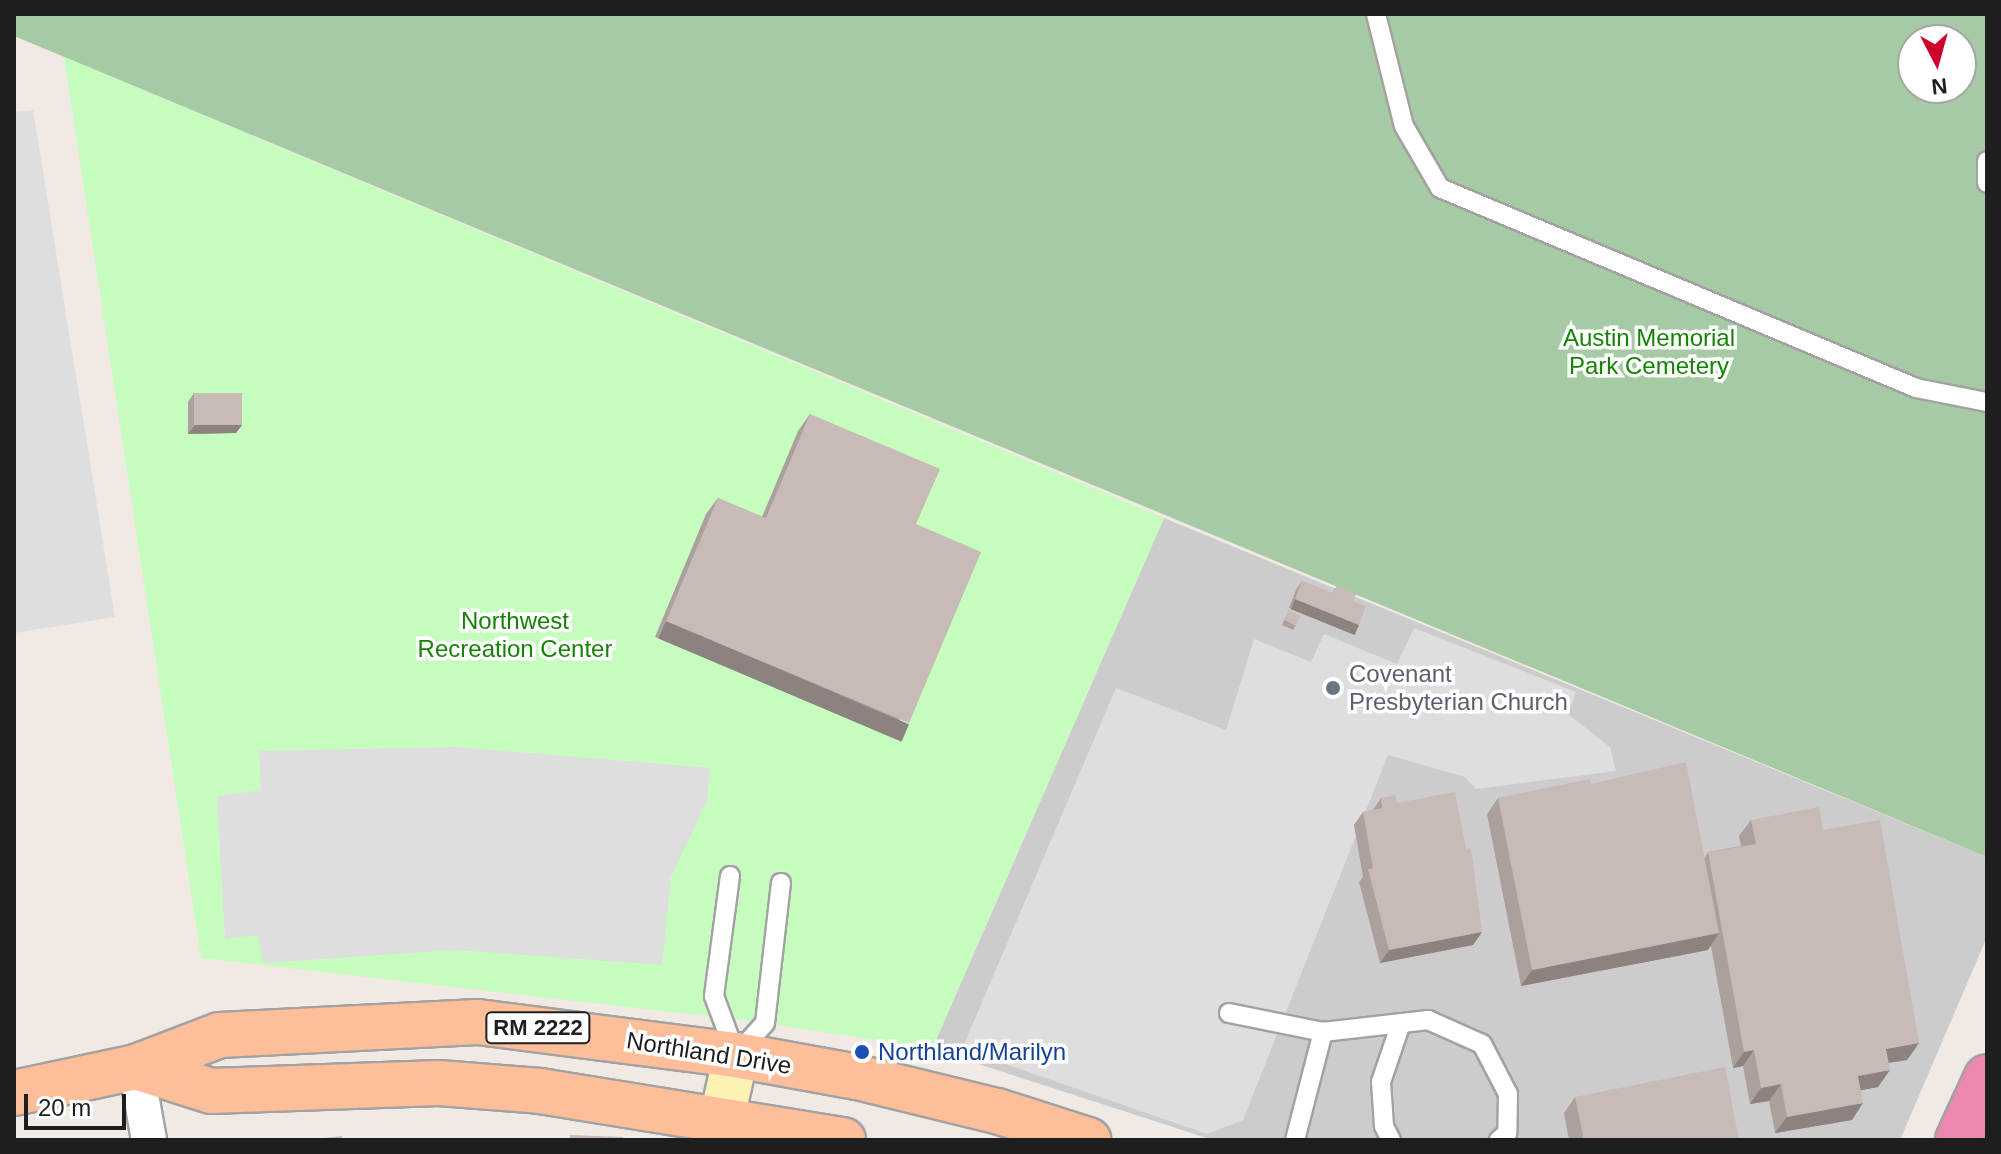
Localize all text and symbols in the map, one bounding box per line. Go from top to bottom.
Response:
north arrow [1897,24,1977,104]
text: N [1930,73,1949,100]
park label: Austin Memorial Park Cemetery [1563,324,1735,380]
park label: Northwest Recreation Center [418,607,612,663]
place label: Covenant Presbyterian Church [1349,660,1568,716]
marker: Covenant Presbyterian Church [1324,679,1342,697]
road number: RM 2222 [484,1010,592,1046]
street label: Northland Drive [624,1026,794,1080]
place label: Northland/Marilyn [878,1038,1066,1066]
marker: Northland/Marilyn [853,1043,871,1061]
scale bar [28,1078,130,1128]
text: 20 m [38,1094,91,1121]

